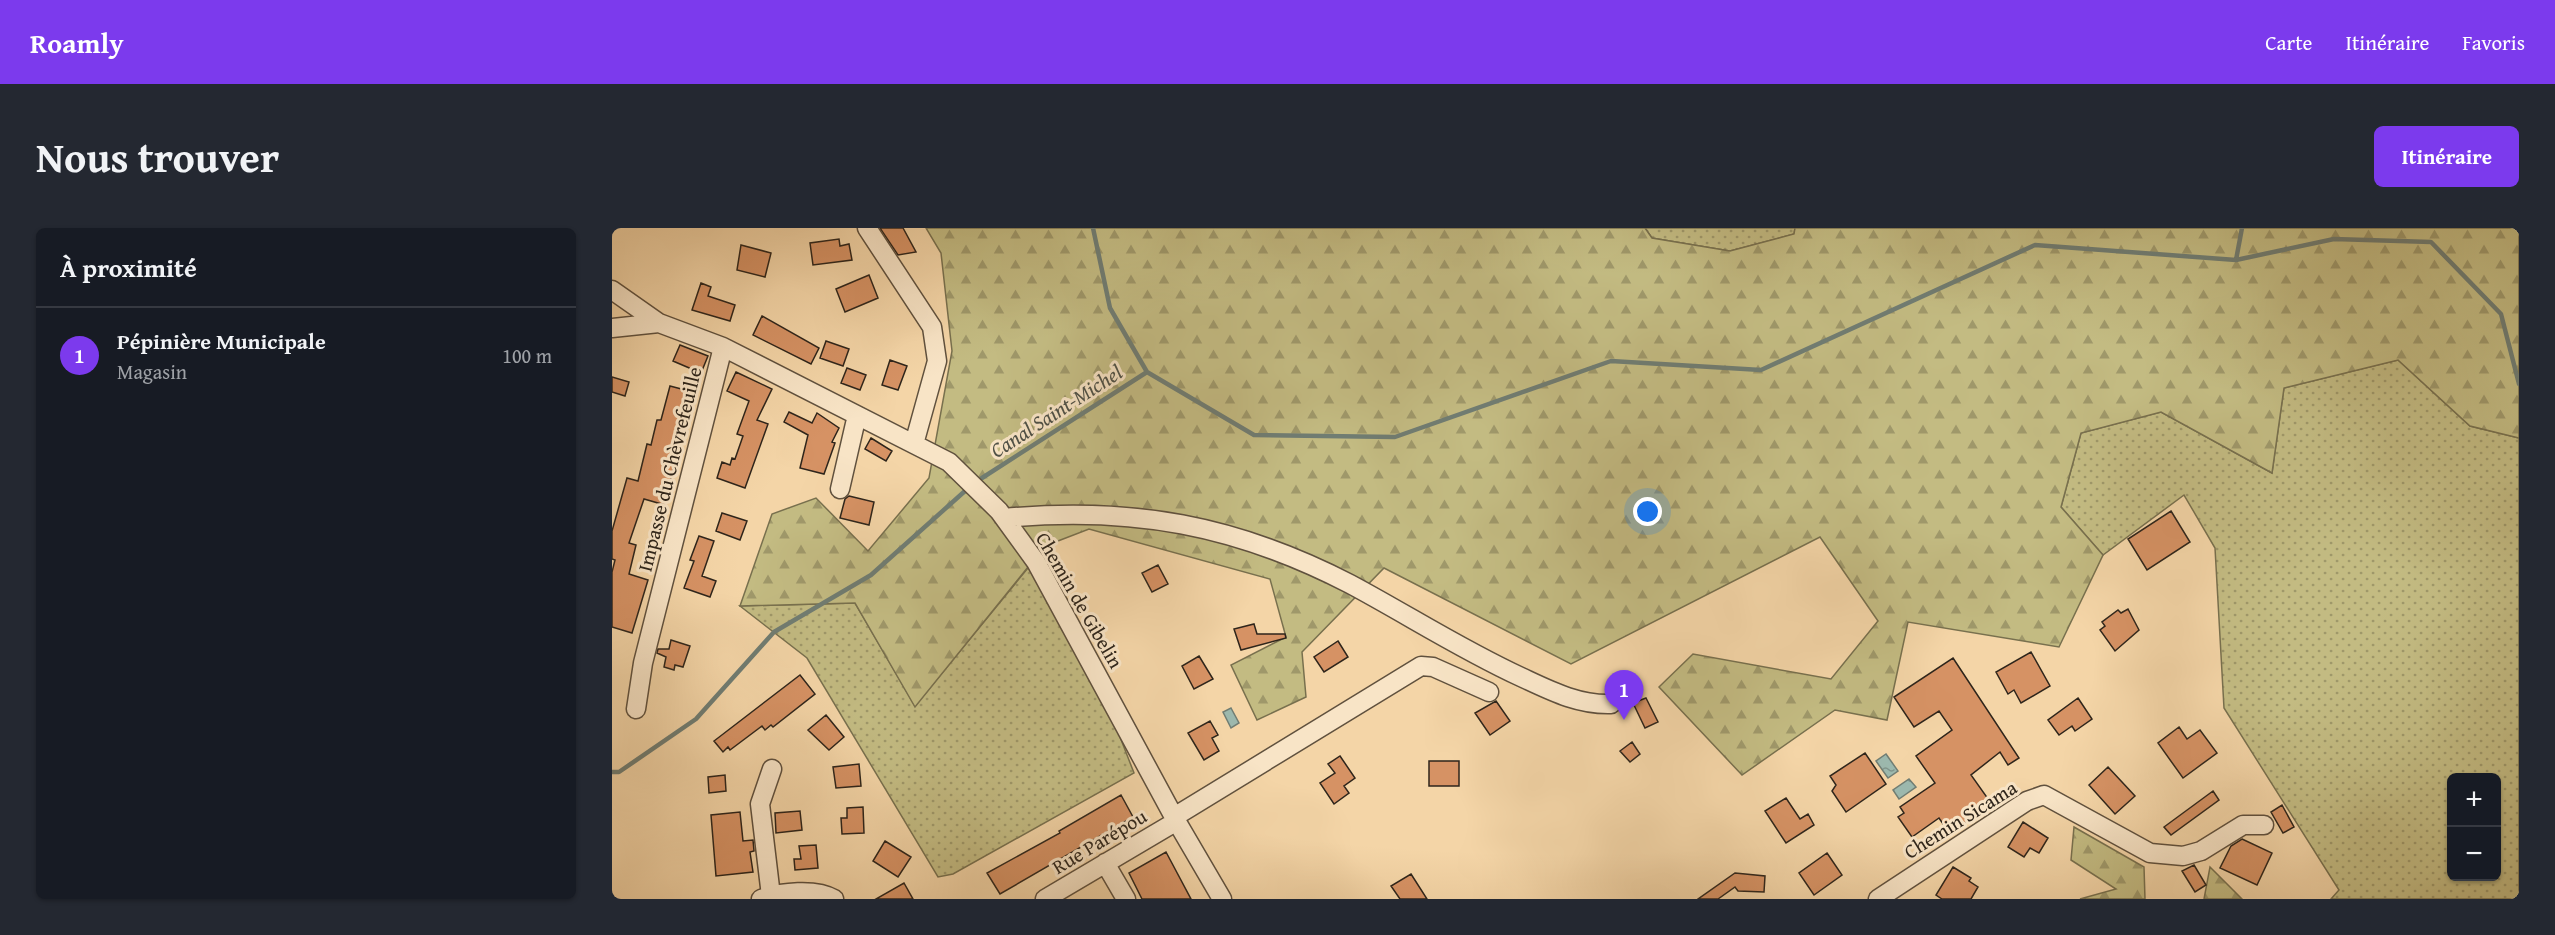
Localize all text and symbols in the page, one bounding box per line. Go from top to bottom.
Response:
text: Roamly [30,22,124,63]
text: Carte [2265,27,2312,58]
text: Itinéraire [2345,27,2429,58]
text: Favoris [2462,27,2525,58]
text: Nous trouver [36,126,279,187]
button: Itinéraire [2374,126,2519,187]
text: À proximité [60,248,197,287]
text: Pépinière Municipale [117,325,326,357]
text: 1 [74,341,85,370]
text: 100 m [502,341,552,370]
text: Magasin [117,357,187,386]
water label: Canal Saint-Michel [984,357,1128,465]
street label: Impasse du Chèvrefeuille [630,364,708,574]
your location [1633,497,1662,526]
street label: Chemin de Gibelin [1029,526,1131,674]
pin: 1 [1604,670,1644,720]
street label: Chemin Sicama [1898,772,2023,865]
map controls [2447,773,2501,881]
button: + [2447,773,2501,827]
street label: Rue Parépou [1046,801,1152,881]
button: − [2447,827,2501,881]

